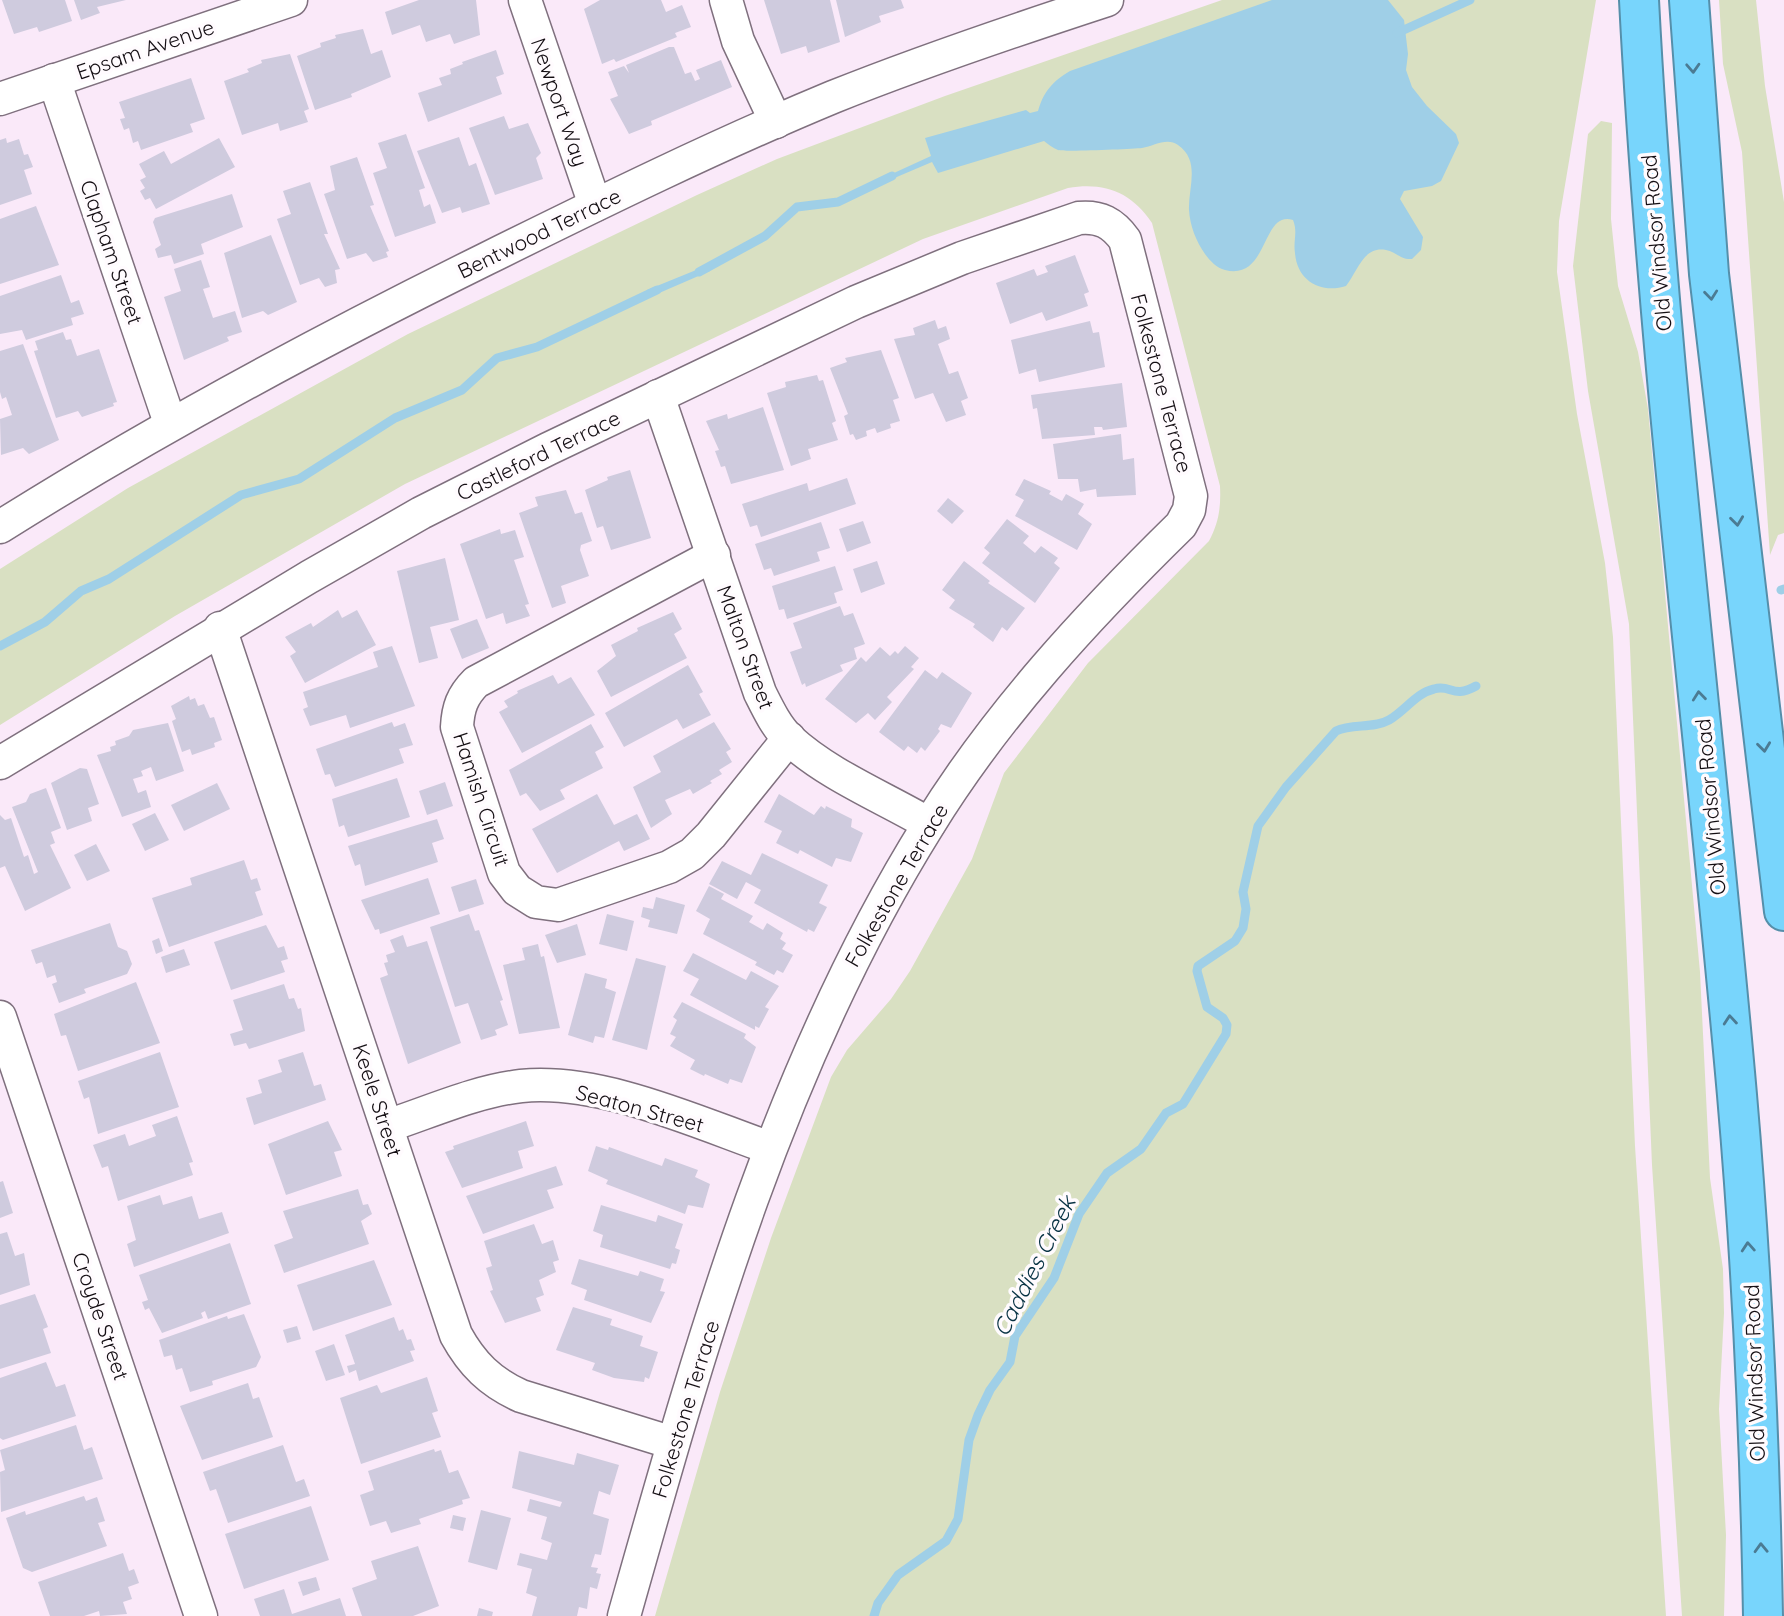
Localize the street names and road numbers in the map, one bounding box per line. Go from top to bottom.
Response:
street label: Epsam Avenue [73,13,217,85]
street label: Newport Way [526,34,594,170]
street label: Old Windsor Road [1635,154,1677,332]
street label: Clapham Street [75,176,149,328]
street label: Bentwood Terrace [453,182,625,284]
street label: Folkestone Terrace [1126,291,1198,475]
street label: Castleford Terrace [452,404,624,506]
street label: Malton Street [712,582,780,712]
street label: Old Windsor Road [1689,718,1731,896]
street label: Hamish Circuit [448,729,516,869]
street label: Folkestone Terrace [839,799,953,971]
street label: Keele Street [348,1040,408,1160]
street label: Seaton Street [573,1078,707,1138]
street label: Croyde Street [67,1249,135,1383]
street label: Old Windsor Road [1738,1284,1770,1462]
street label: Folkestone Terrace [646,1317,724,1501]

